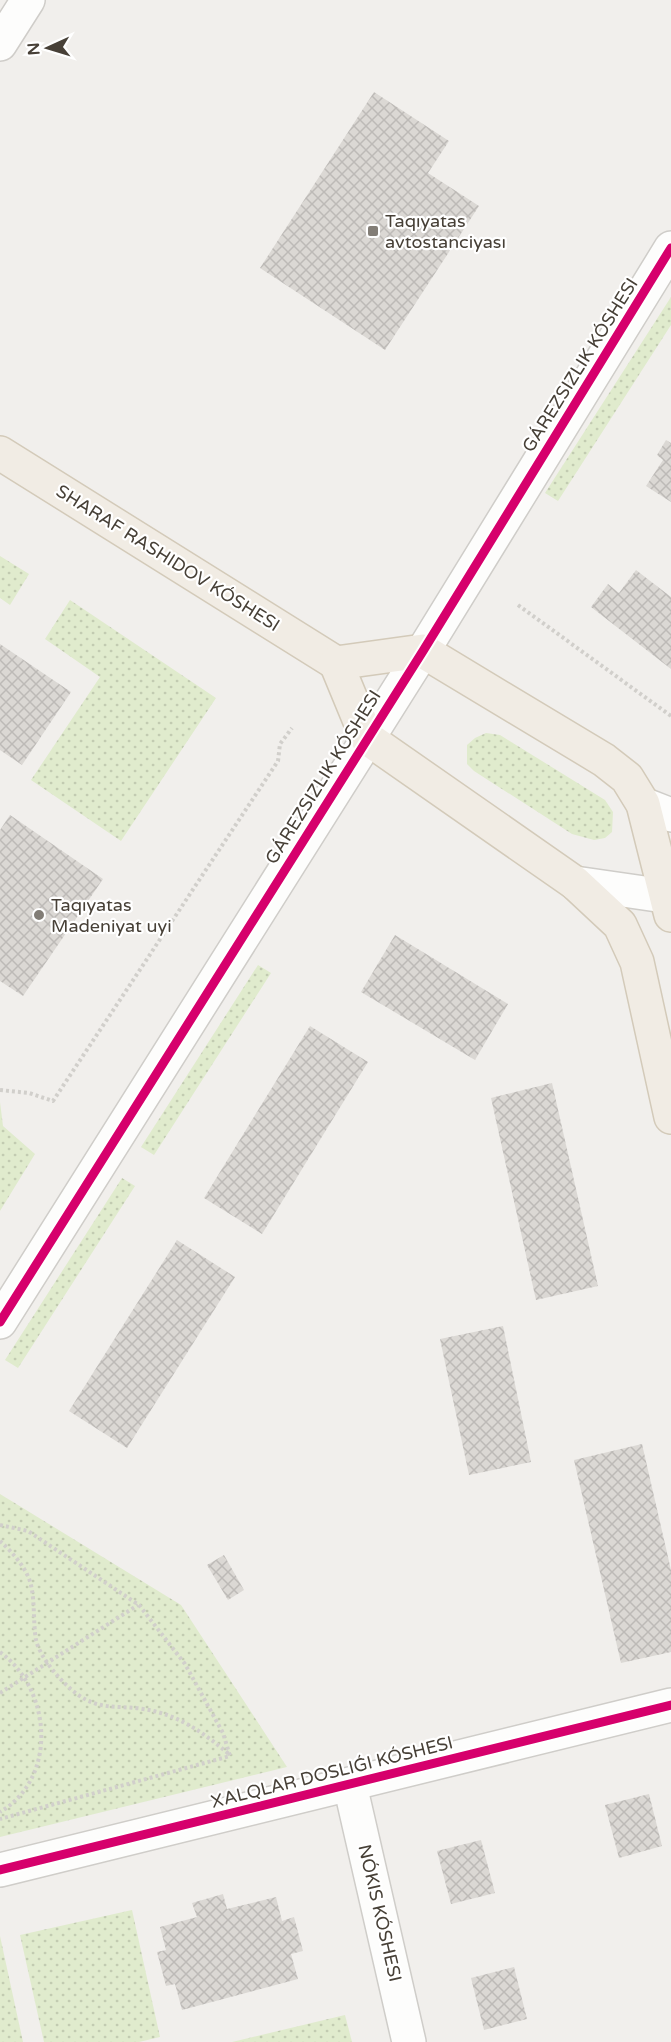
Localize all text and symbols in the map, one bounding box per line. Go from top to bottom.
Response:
north arrow [18,18,78,78]
text: N [24,42,44,56]
place label: Taqıyatas avtostanciyası [385,210,506,253]
marker: Taqıyatas avtostanciyası [366,224,380,238]
street label: GÁREZSIZLIK KÓSHESI [517,274,643,456]
street label: SHARAF RASHIDOV KÓSHESI [52,480,284,636]
street label: GÁREZSIZLIK KÓSHESI [260,686,386,868]
place label: Taqıyatas Madeniyat uyi [51,894,172,937]
marker: Taqıyatas Madeniyat uyi [32,908,46,922]
street label: XALQLAR DOSLIǴI KÓSHESI [209,1731,455,1813]
street label: NÓKIS KÓSHESI [353,1842,407,1984]

